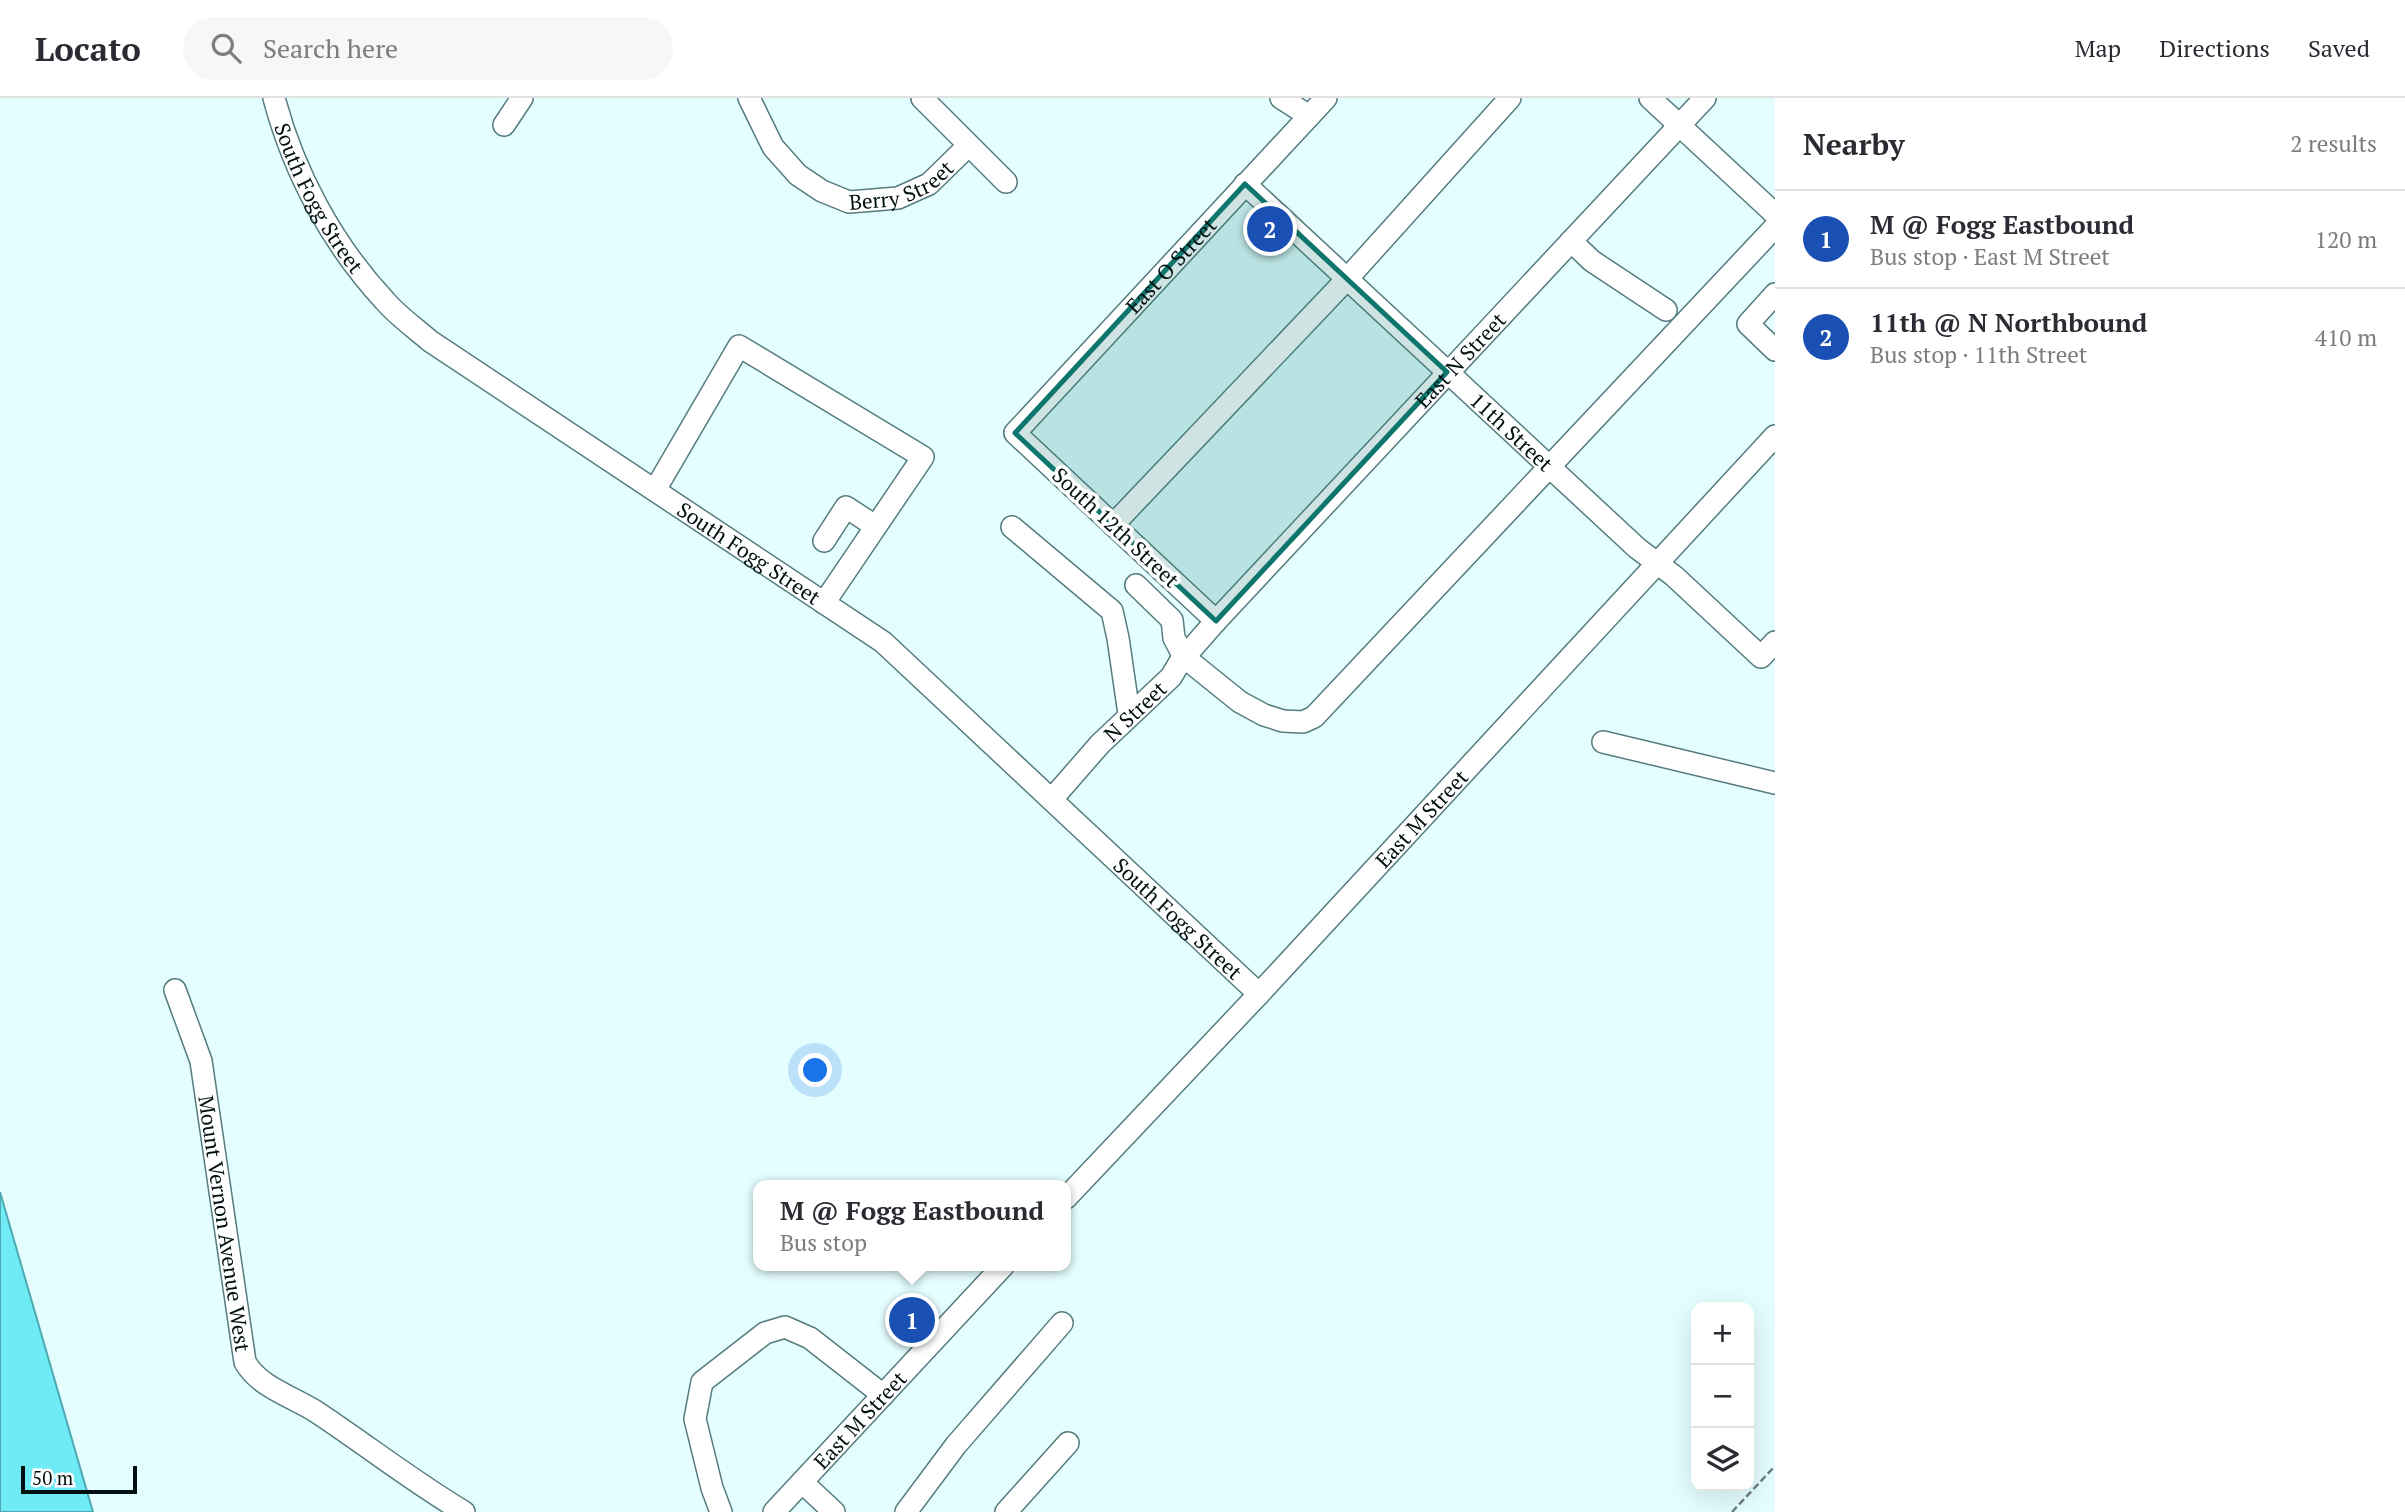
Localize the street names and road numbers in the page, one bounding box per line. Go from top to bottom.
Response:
street label: South Fogg Street [268,119,370,279]
street label: Berry Street [848,154,959,216]
street label: East O Street [1119,211,1222,319]
street label: East N Street [1408,306,1512,414]
street label: 11th Street [1464,386,1559,477]
street label: South 12th Street [1047,461,1186,593]
street label: South Fogg Street [672,495,826,611]
street label: N Street [1097,674,1173,748]
street label: East M Street [1369,763,1474,874]
street label: South Fogg Street [1108,851,1249,986]
street label: Mount Vernon Avenue West [192,1094,257,1354]
street label: East M Street [807,1365,913,1475]

